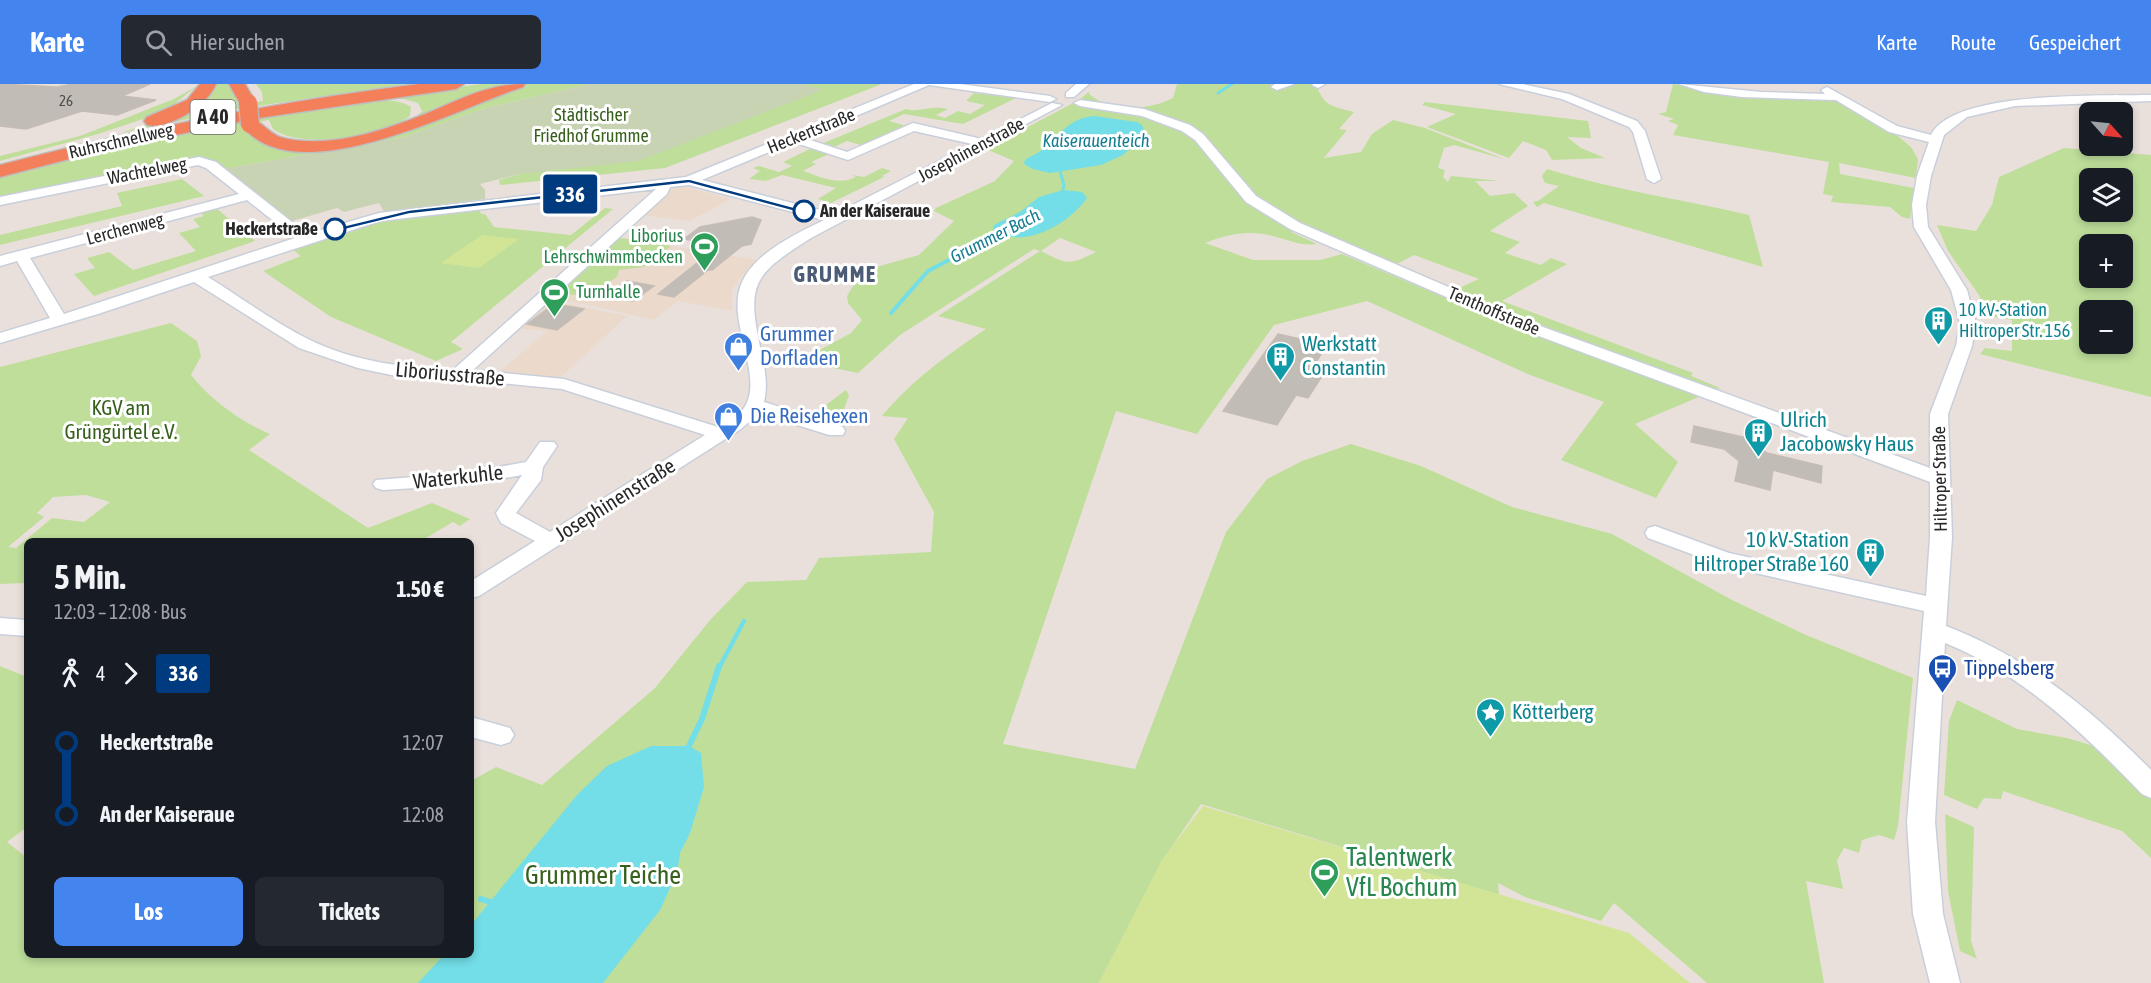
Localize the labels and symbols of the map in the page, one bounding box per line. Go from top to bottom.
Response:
house number: 26 [59,92,73,109]
road number: A 40 [190,100,236,134]
north arrow [2079,102,2133,156]
street label: Heckertstraße [764,103,858,158]
park label: Städtischer Friedhof Grumme [533,104,649,146]
street label: Josephinenstraße [914,113,1027,186]
street label: Ruhrschnellweg [67,118,175,163]
water label: Kaiserauenteich [1043,130,1150,151]
street label: Wachtelweg [105,152,189,188]
line badge: 336 [536,174,604,214]
marker: An der Kaiseraue [793,200,815,222]
place label: An der Kaiseraue [819,200,930,221]
water label: Grummer Bach [946,204,1043,267]
street label: Lerchenweg [84,208,166,249]
place label: Heckertstraße [225,218,318,239]
marker: Heckertstraße [324,218,346,240]
place label: Liborius Lehrschwimmbecken [544,225,683,267]
sports icon: Liborius Lehrschwimmbecken [688,230,720,272]
district label: GRUMME [793,261,877,287]
sports icon: Turnhalle [539,276,571,318]
place label: Turnhalle [576,281,640,302]
street label: Tenthoffstraße [1445,282,1543,339]
place label: 10 kV-Station Hiltroper Str. 156 [1959,299,2070,341]
building icon: 10 kV-Station Hiltroper Str. 156 [1922,304,1954,346]
place label: Grummer Dorfladen [760,321,838,369]
shop icon: Grummer Dorfladen [723,330,755,372]
place label: Werkstatt Constantin [1302,331,1386,379]
building icon: Werkstatt Constantin [1265,340,1297,382]
street label: Liboriusstraße [394,356,506,390]
park label: KGV am Grüngürtel e.V. [64,395,178,443]
shop icon: Die Reisehexen [713,400,745,442]
place label: Die Reisehexen [750,403,868,427]
place label: Ulrich Jacobowsky Haus [1780,407,1914,455]
building icon: Ulrich Jacobowsky Haus [1743,416,1775,458]
street label: Hiltroper Straße [1928,426,1951,532]
street label: Josephinenstraße [550,453,679,546]
street label: Waterkuhle [412,459,504,493]
place label: 10 kV-Station Hiltroper Straße 160 [1693,527,1849,575]
building icon: 10 kV-Station Hiltroper Straße 160 [1854,536,1886,578]
bus stop icon: Tippelsberg [1927,652,1959,694]
place label: Tippelsberg [1964,655,2054,679]
place icon: Kötterberg [1475,696,1507,738]
place label: Kötterberg [1512,699,1593,723]
place label: Talentwerk VfL Bochum [1346,842,1458,902]
sports icon: Talentwerk VfL Bochum [1309,856,1341,898]
park label: Grummer Teiche [525,860,681,890]

